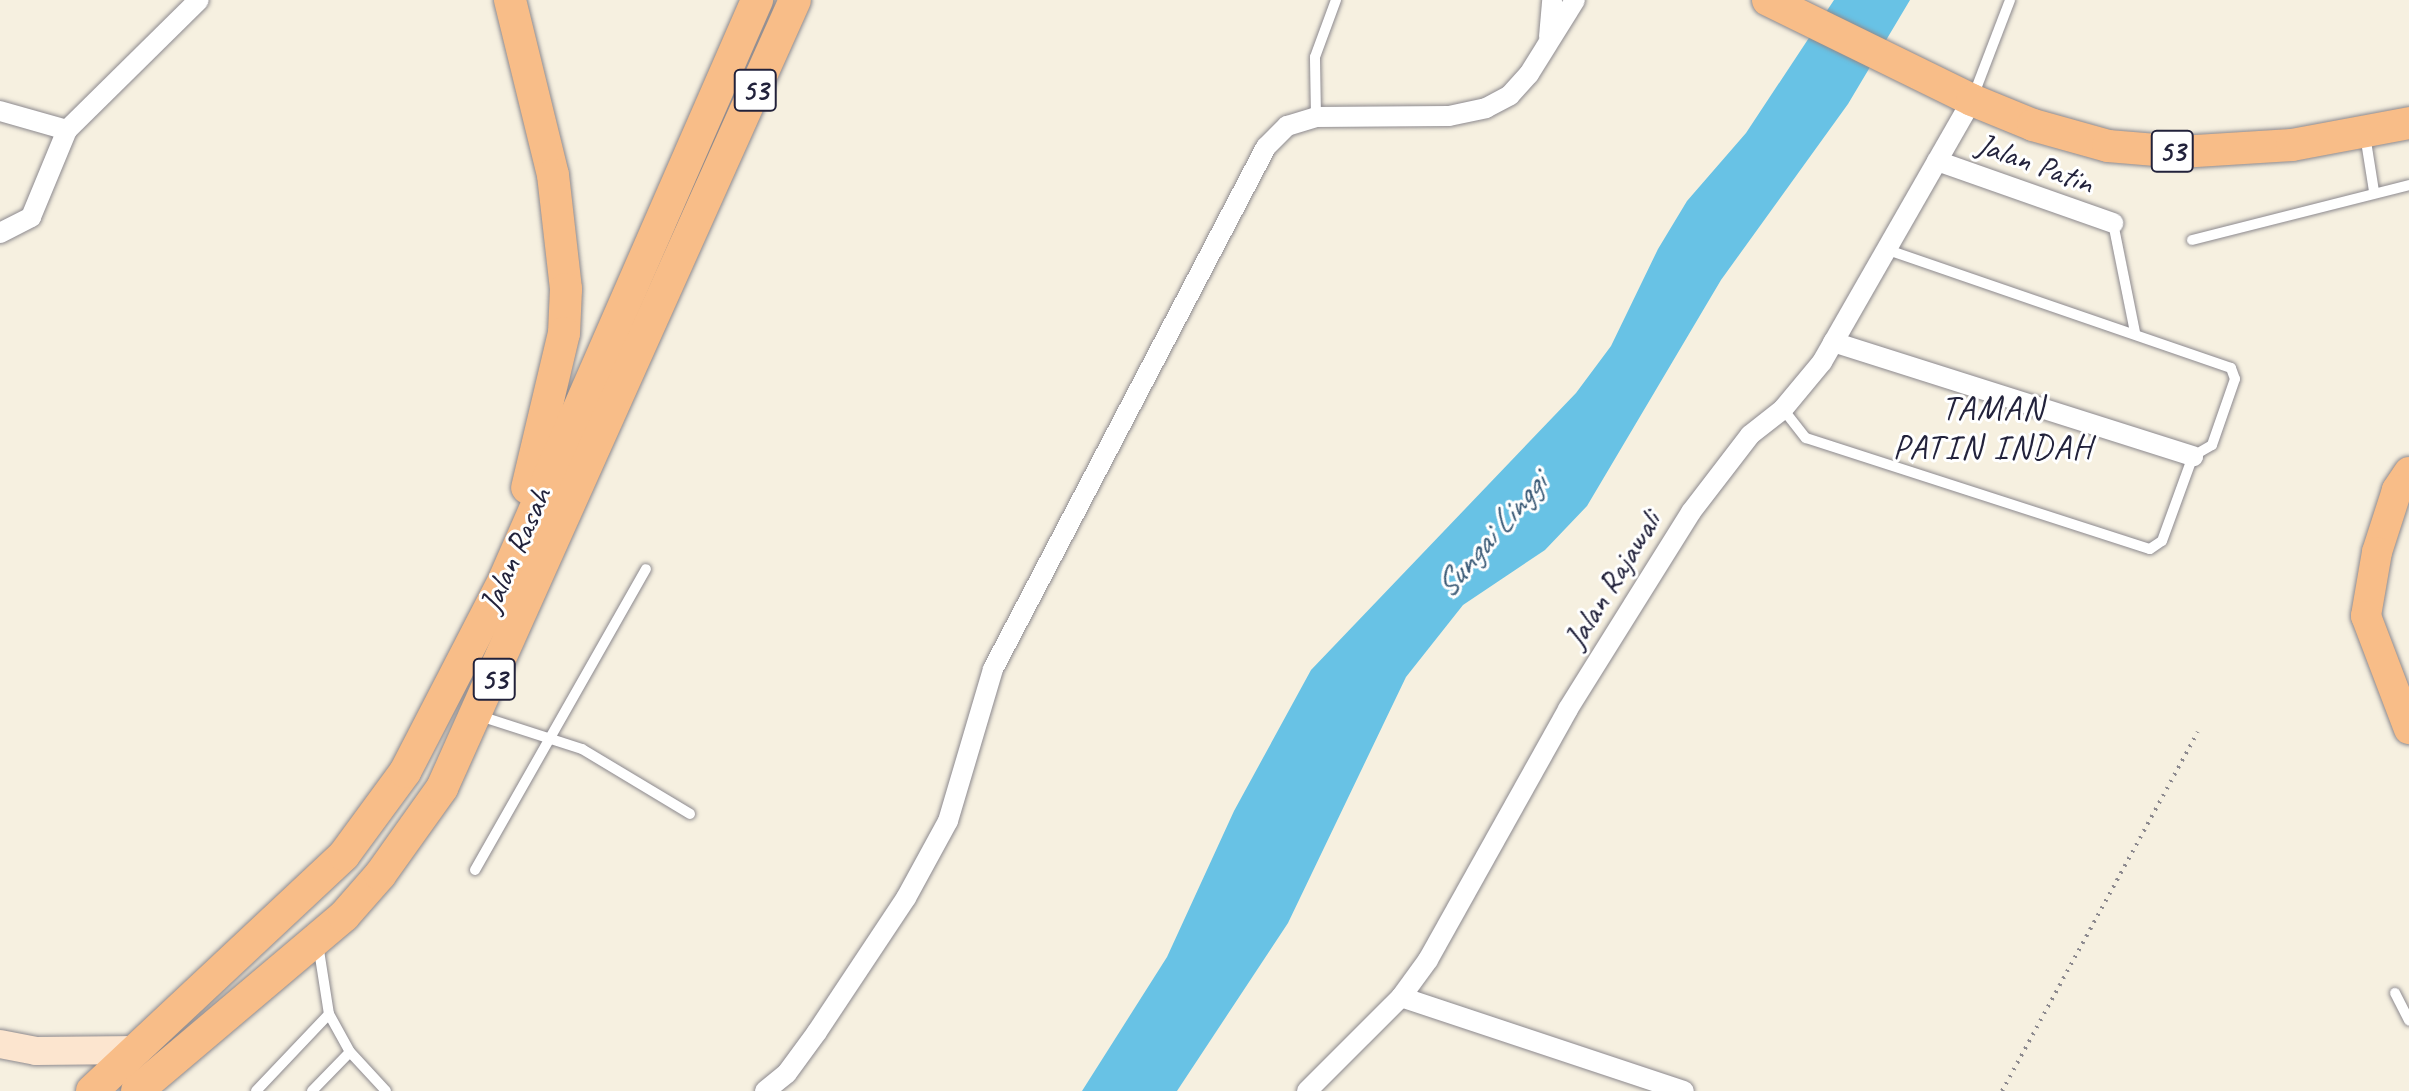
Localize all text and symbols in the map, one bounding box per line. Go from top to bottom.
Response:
road number: 53 [733,64,777,116]
street label: Jalan Patin [1971,125,2099,203]
road number: 53 [2150,125,2194,177]
district label: TAMAN PATIN INDAH [1893,387,2093,466]
water label: Sungai Linggi [1425,465,1555,605]
street label: Jalan Rasah [471,481,561,619]
street label: Jalan Rajawali [1556,504,1670,656]
road number: 53 [472,653,516,705]

